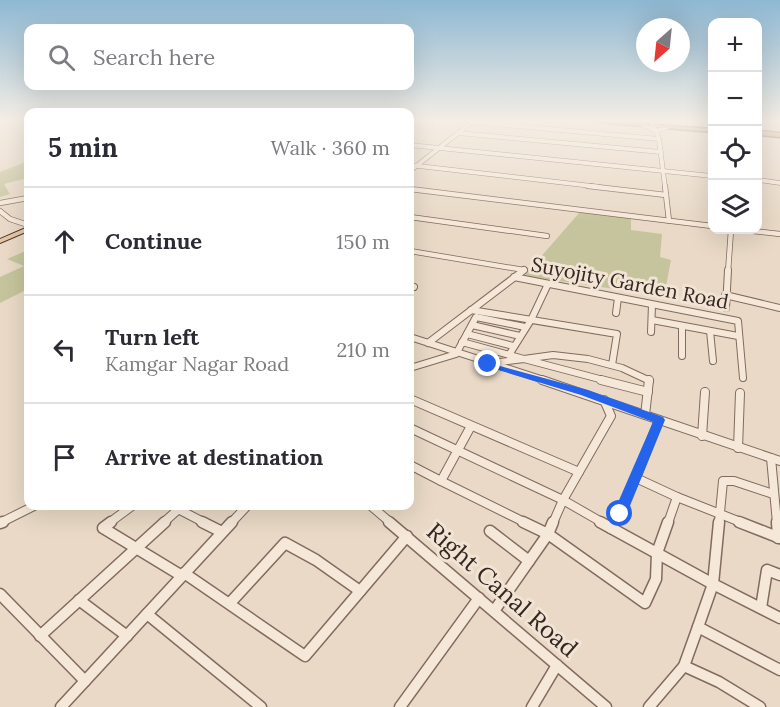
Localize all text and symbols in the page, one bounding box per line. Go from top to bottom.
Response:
north arrow [636,18,690,72]
map controls [708,18,762,234]
button: + [708,18,762,72]
search box [24,24,414,90]
icon: search [45,41,78,74]
text: Search here [93,43,215,71]
button: − [708,72,762,126]
button: locate [708,126,762,180]
text: 5 min [48,131,118,164]
text: Walk · 360 m [271,135,390,160]
button: layers [708,180,762,234]
icon: ahead [48,225,81,258]
text: Continue [105,227,202,255]
text: 150 m [336,229,390,254]
street label: Suyojity Garden Road [529,251,731,314]
text: Turn left [105,323,199,351]
icon: left [48,333,81,366]
text: 210 m [336,337,390,362]
route end [474,350,500,376]
text: Kamgar Nagar Road [105,351,289,376]
icon: arrive [48,441,81,474]
text: Arrive at destination [105,443,323,471]
route start [606,500,632,526]
street label: Right Canal Road [420,516,584,664]

